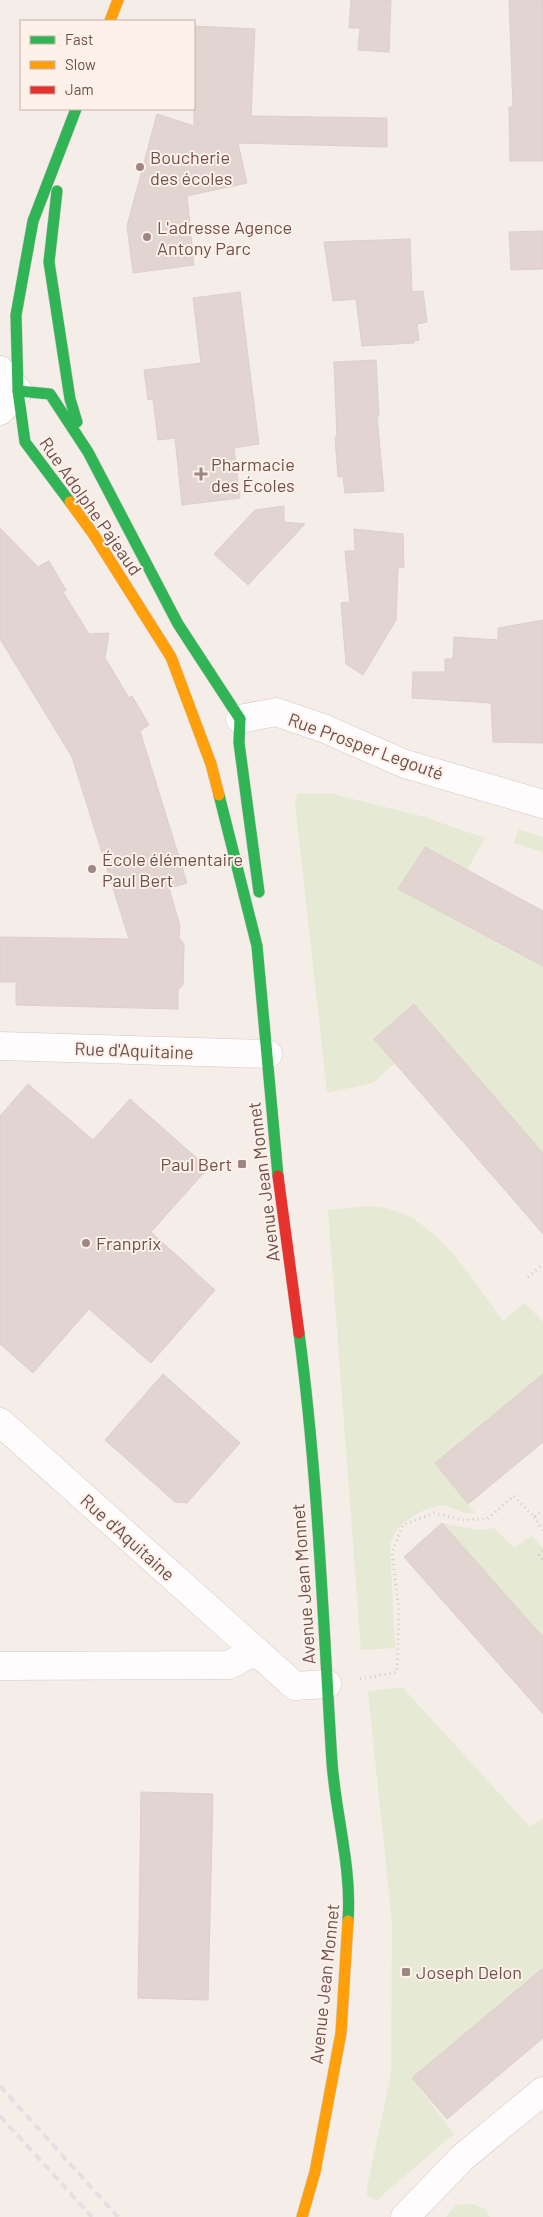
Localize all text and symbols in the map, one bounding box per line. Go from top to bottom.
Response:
legend [20,20,195,110]
text: Fast [65,30,93,48]
text: Slow [65,55,96,73]
text: Jam [65,80,94,98]
place label: Boucherie des écoles [150,146,232,189]
marker: Boucherie des écoles [134,161,146,173]
place label: L'adresse Agence Antony Parc [157,216,292,259]
marker: L'adresse Agence Antony Parc [141,231,153,243]
street label: Rue Adolphe Pajeaud [35,433,147,579]
place label: Pharmacie des Écoles [211,453,295,496]
marker: Pharmacie des Écoles [195,468,207,480]
street label: Rue Prosper Legouté [285,708,447,784]
place label: École élémentaire Paul Bert [102,848,243,891]
marker: École élémentaire Paul Bert [86,863,98,875]
street label: Rue d'Aquitaine [74,1037,194,1063]
street label: Avenue Jean Monnet [242,1101,284,1263]
place label: Paul Bert [161,1153,232,1175]
marker: Paul Bert [236,1158,248,1170]
place label: Franprix [96,1232,162,1254]
marker: Franprix [80,1237,92,1249]
street label: Rue d'Aquitaine [76,1489,180,1585]
street label: Avenue Jean Monnet [286,1503,320,1665]
street label: Avenue Jean Monnet [305,1903,343,2065]
place label: Joseph Delon [416,1961,522,1983]
marker: Joseph Delon [400,1966,412,1978]

